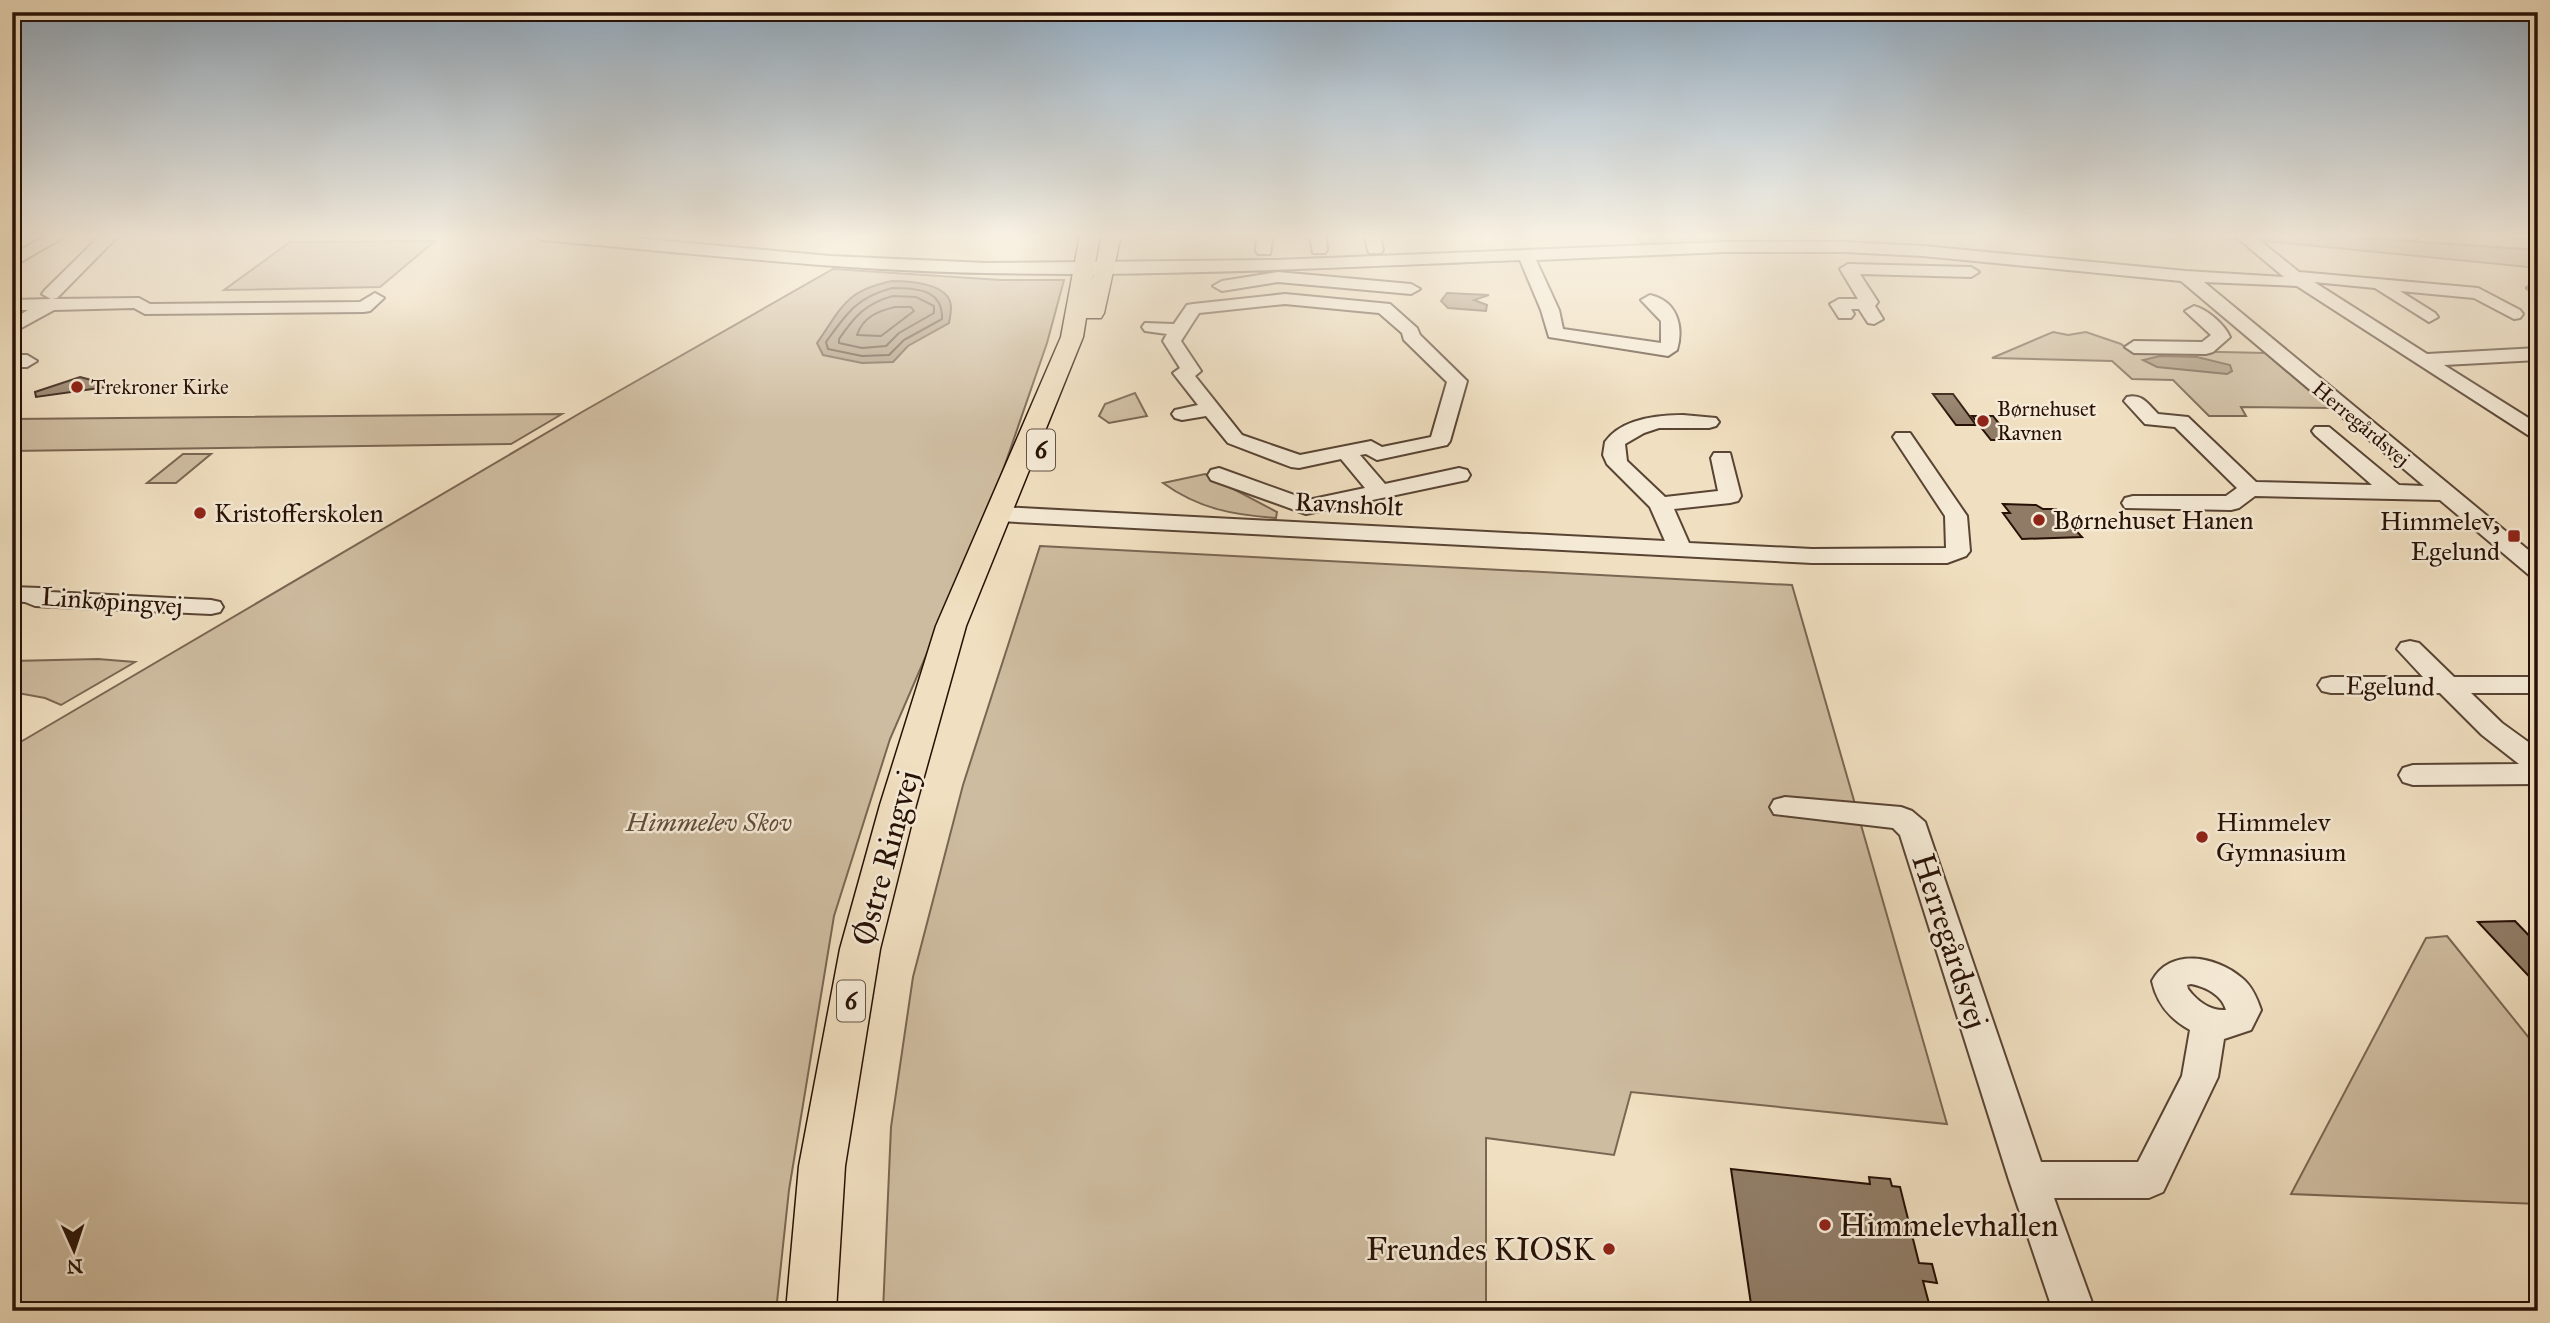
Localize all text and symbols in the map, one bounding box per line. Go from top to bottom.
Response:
place label: Trekroner Kirke [91,374,229,400]
street label: Herregårdsvej [2307,376,2415,472]
marker: Trekroner Kirke [69,379,85,395]
place label: Børnehuset Ravnen [1997,396,2097,446]
marker: Børnehuset Ravnen [1975,413,1991,429]
road number: 6 [1027,430,1055,471]
street label: Ravnsholt [1294,485,1404,523]
place label: Kristofferskolen [214,497,384,529]
place label: Børnehuset Hanen [2053,504,2254,536]
marker: Kristofferskolen [192,505,208,521]
place label: Himmelev, Egelund [2380,505,2500,567]
marker: Børnehuset Hanen [2031,512,2047,528]
marker: Himmelev, Egelund [2506,528,2522,544]
street label: Linkøpingvej [40,580,184,622]
street label: Egelund [2345,669,2435,703]
street label: Østre Ringvej [844,766,928,950]
park label: Himmelev Skov [625,806,792,838]
place label: Himmelev Gymnasium [2216,806,2346,868]
marker: Himmelev Gymnasium [2194,829,2210,845]
street label: Herregårdsvej [1903,848,1997,1034]
road number: 6 [837,981,865,1021]
place label: Himmelevhallen [1839,1206,2059,1245]
north arrow [38,1214,108,1284]
marker: Himmelevhallen [1817,1217,1833,1233]
place label: Freundes KIOSK [1366,1230,1596,1269]
marker: Freundes KIOSK [1601,1241,1617,1257]
text: N [66,1255,84,1278]

